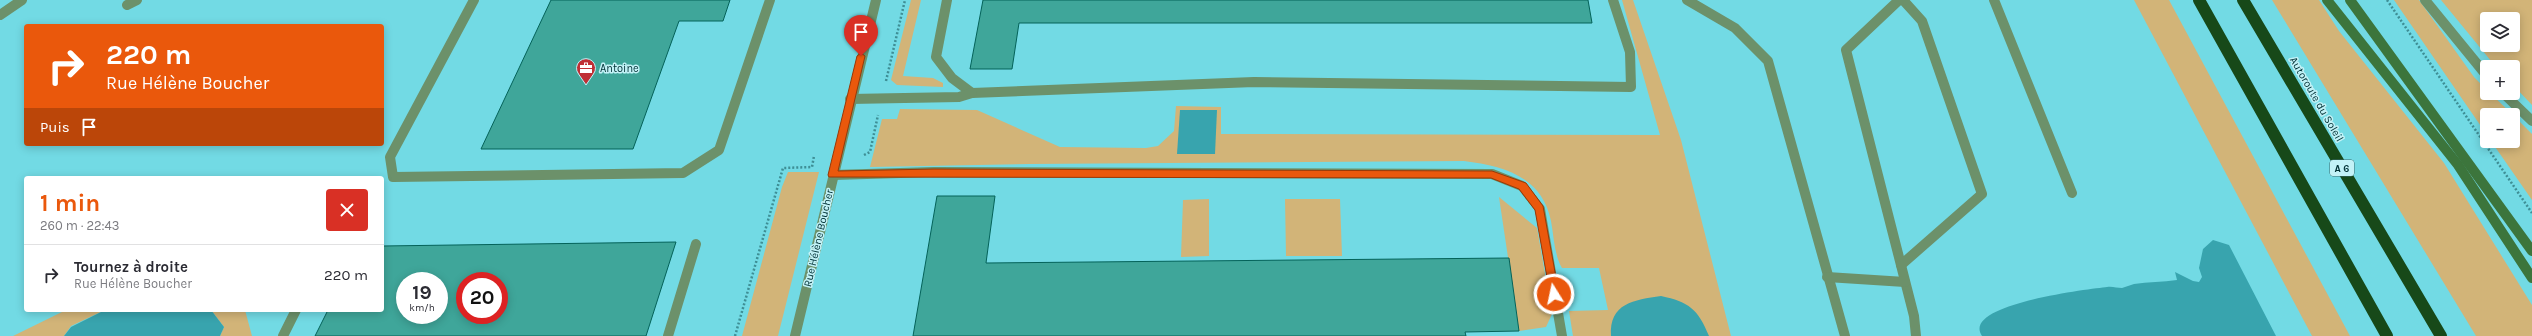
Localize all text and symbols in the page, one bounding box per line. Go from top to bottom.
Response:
map controls [2480,12,2520,148]
button: layers [2480,12,2520,52]
pin [844,15,878,56]
icon: arrive [850,21,872,43]
text: 220 m [106,38,191,71]
icon: right [40,40,92,92]
street label: Autoroute du Soleil [2287,55,2346,144]
office icon: Antoine [575,57,597,85]
button: + [2480,60,2520,100]
place label: Antoine [600,62,639,75]
text: Rue Hélène Boucher [106,72,269,94]
button: − [2480,108,2520,148]
icon: arrive [78,116,100,138]
text: Puis [40,118,70,136]
road number: A 6 [2330,160,2354,176]
street label: Rue Hélène Boucher [801,188,836,288]
text: 1 min [40,189,100,217]
button: close [326,189,368,231]
text: 260 m · 22:43 [40,218,119,233]
text: Tournez à droite [74,258,188,276]
icon: right [40,264,62,286]
text: 220 m [324,266,368,284]
speed limit sign: 20 [456,272,508,324]
position arrow [1533,273,1575,315]
text: Rue Hélène Boucher [74,276,192,291]
text: 19 [412,281,432,304]
text: km/h [409,302,435,314]

